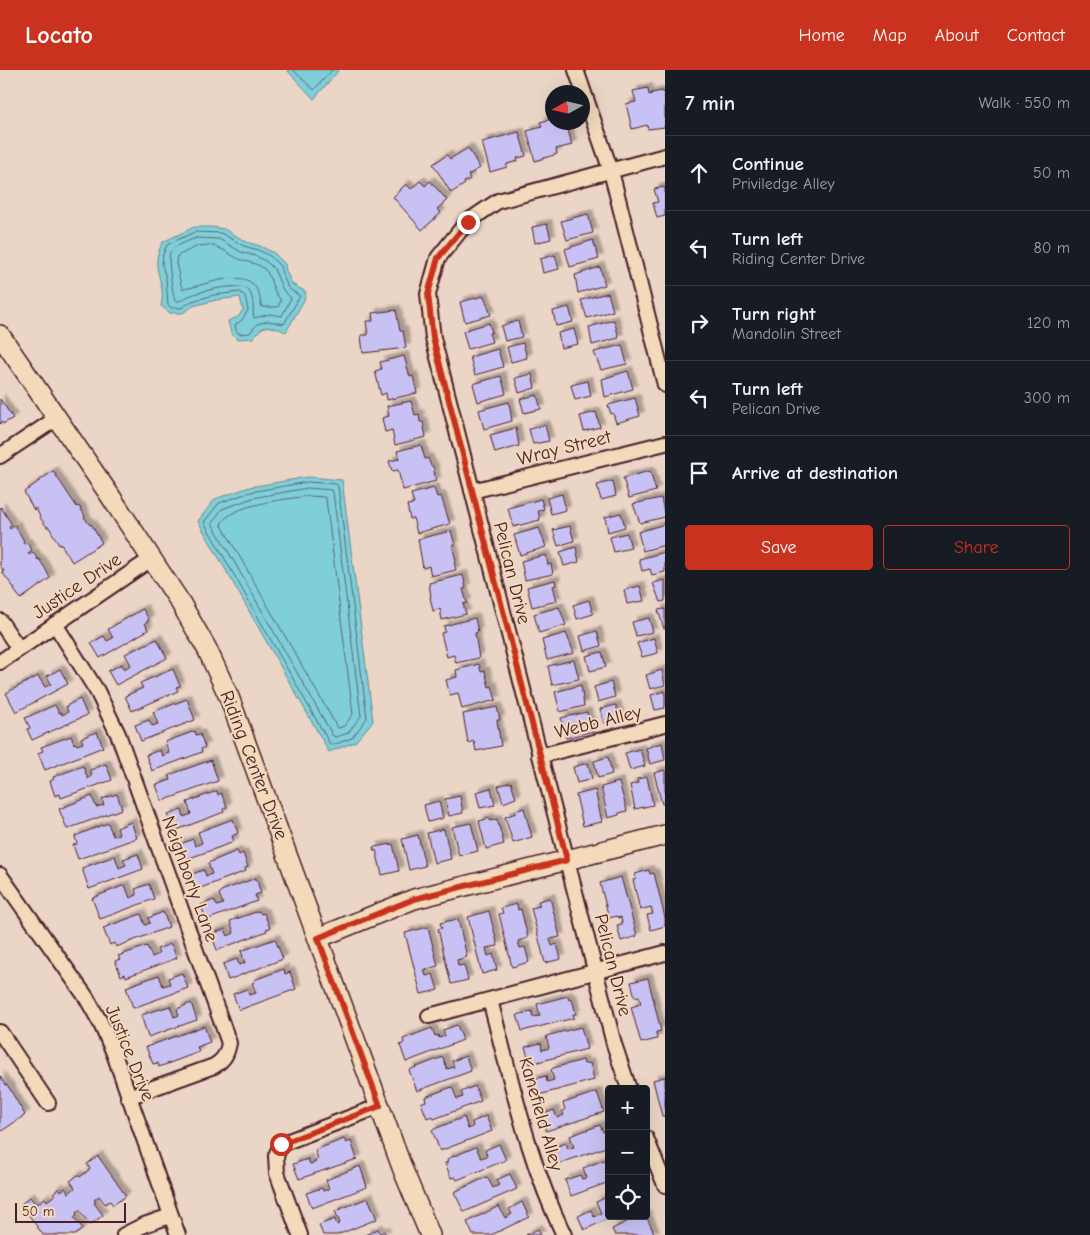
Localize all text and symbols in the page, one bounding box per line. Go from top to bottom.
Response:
text: Locato [25,21,93,49]
text: Home [798,25,845,46]
text: Map [873,25,907,46]
text: About [935,25,979,46]
text: Contact [1007,25,1065,46]
north arrow [545,85,590,130]
text: 7 min [685,91,735,115]
text: Walk · 550 m [979,94,1070,112]
text: Continue [732,153,804,175]
icon: ahead [685,159,713,187]
text: 50 m [1033,164,1070,182]
text: Priviledge Alley [732,175,835,193]
route end [457,211,480,234]
text: Turn left [732,228,803,250]
icon: left [685,234,713,262]
text: 80 m [1033,239,1070,257]
text: Riding Center Drive [732,250,865,268]
text: Turn right [732,303,816,325]
icon: right [685,309,713,337]
text: 120 m [1027,314,1070,332]
text: Mandolin Street [732,325,841,343]
text: Turn left [732,378,803,400]
icon: left [685,384,713,412]
text: 300 m [1024,389,1070,407]
text: Pelican Drive [732,400,820,418]
street label: Wray Street [515,426,614,470]
icon: arrive [685,459,713,487]
text: Arrive at destination [732,462,898,484]
street label: Pelican Drive [489,520,535,626]
button: Save [685,525,873,570]
button: Share [883,525,1070,570]
street label: Justice Drive [29,548,125,624]
street label: Riding Center Drive [215,687,293,843]
street label: Webb Alley [552,700,644,743]
street label: Neighborly Lane [157,813,223,945]
street label: Pelican Drive [590,912,636,1018]
street label: Justice Drive [101,1002,159,1104]
street label: Kanefield Alley [514,1054,568,1174]
map controls [605,1085,650,1220]
button: + [605,1085,650,1130]
button: − [605,1130,650,1175]
route start [270,1133,293,1156]
button: locate [605,1175,650,1220]
scale bar [15,1200,126,1223]
text: 50 m [22,1203,54,1220]

